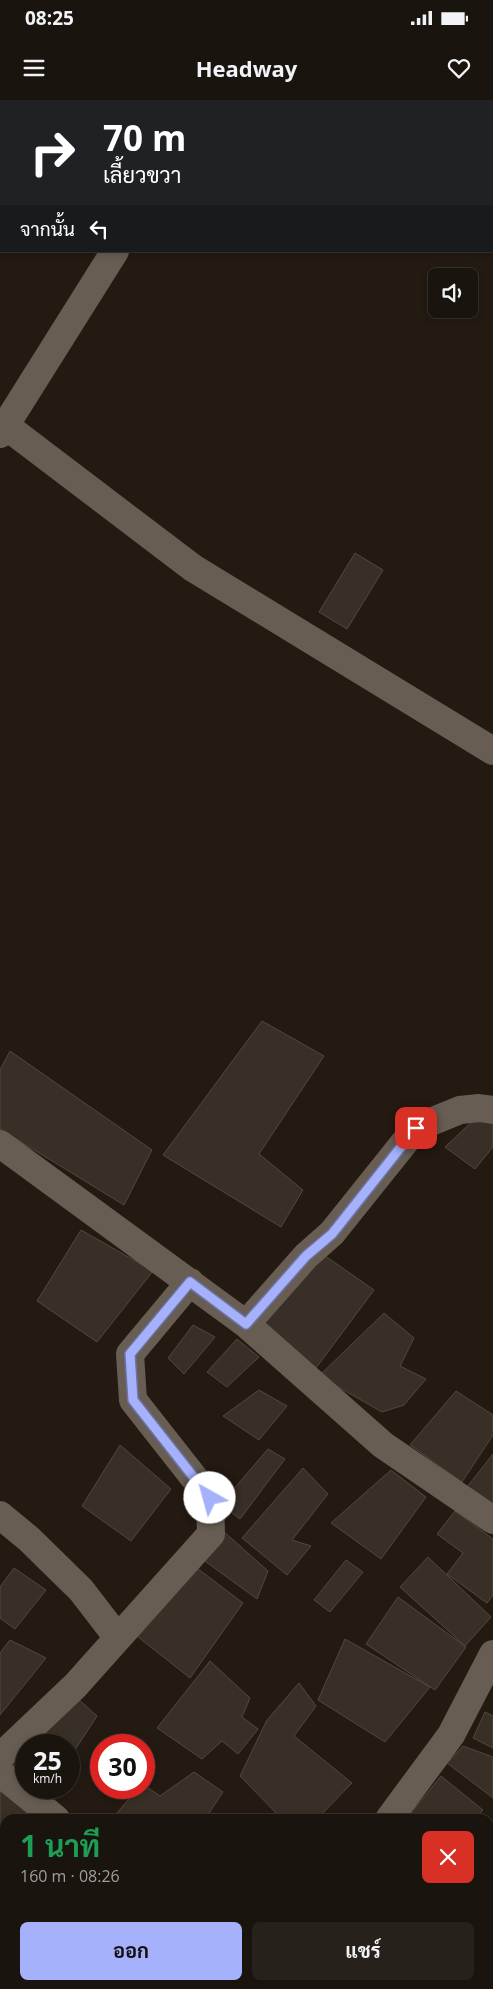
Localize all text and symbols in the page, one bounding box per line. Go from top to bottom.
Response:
text: 08:25 [25,5,74,31]
text: Headway [196,53,297,83]
icon: menu [20,54,48,82]
icon: heart [445,54,473,82]
text: 70 m [103,114,186,161]
icon: right [20,120,85,185]
text: เลี้ยวขวา [103,159,181,189]
icon: left [85,215,113,243]
text: จากนั้น [20,216,75,242]
map controls [428,268,478,318]
button: sound [428,268,478,318]
pin [395,1107,437,1149]
icon: arrive [402,1114,430,1142]
position arrow [183,1471,235,1523]
speed limit sign: 30 [90,1734,155,1799]
text: 25 [33,1743,62,1777]
text: km/h [33,1770,62,1787]
text: 1 นาที [20,1825,100,1866]
button: close [422,1831,474,1883]
text: 160 m · 08:26 [20,1865,120,1887]
button: ออก [20,1922,242,1980]
button: แชร์ [252,1922,474,1980]

